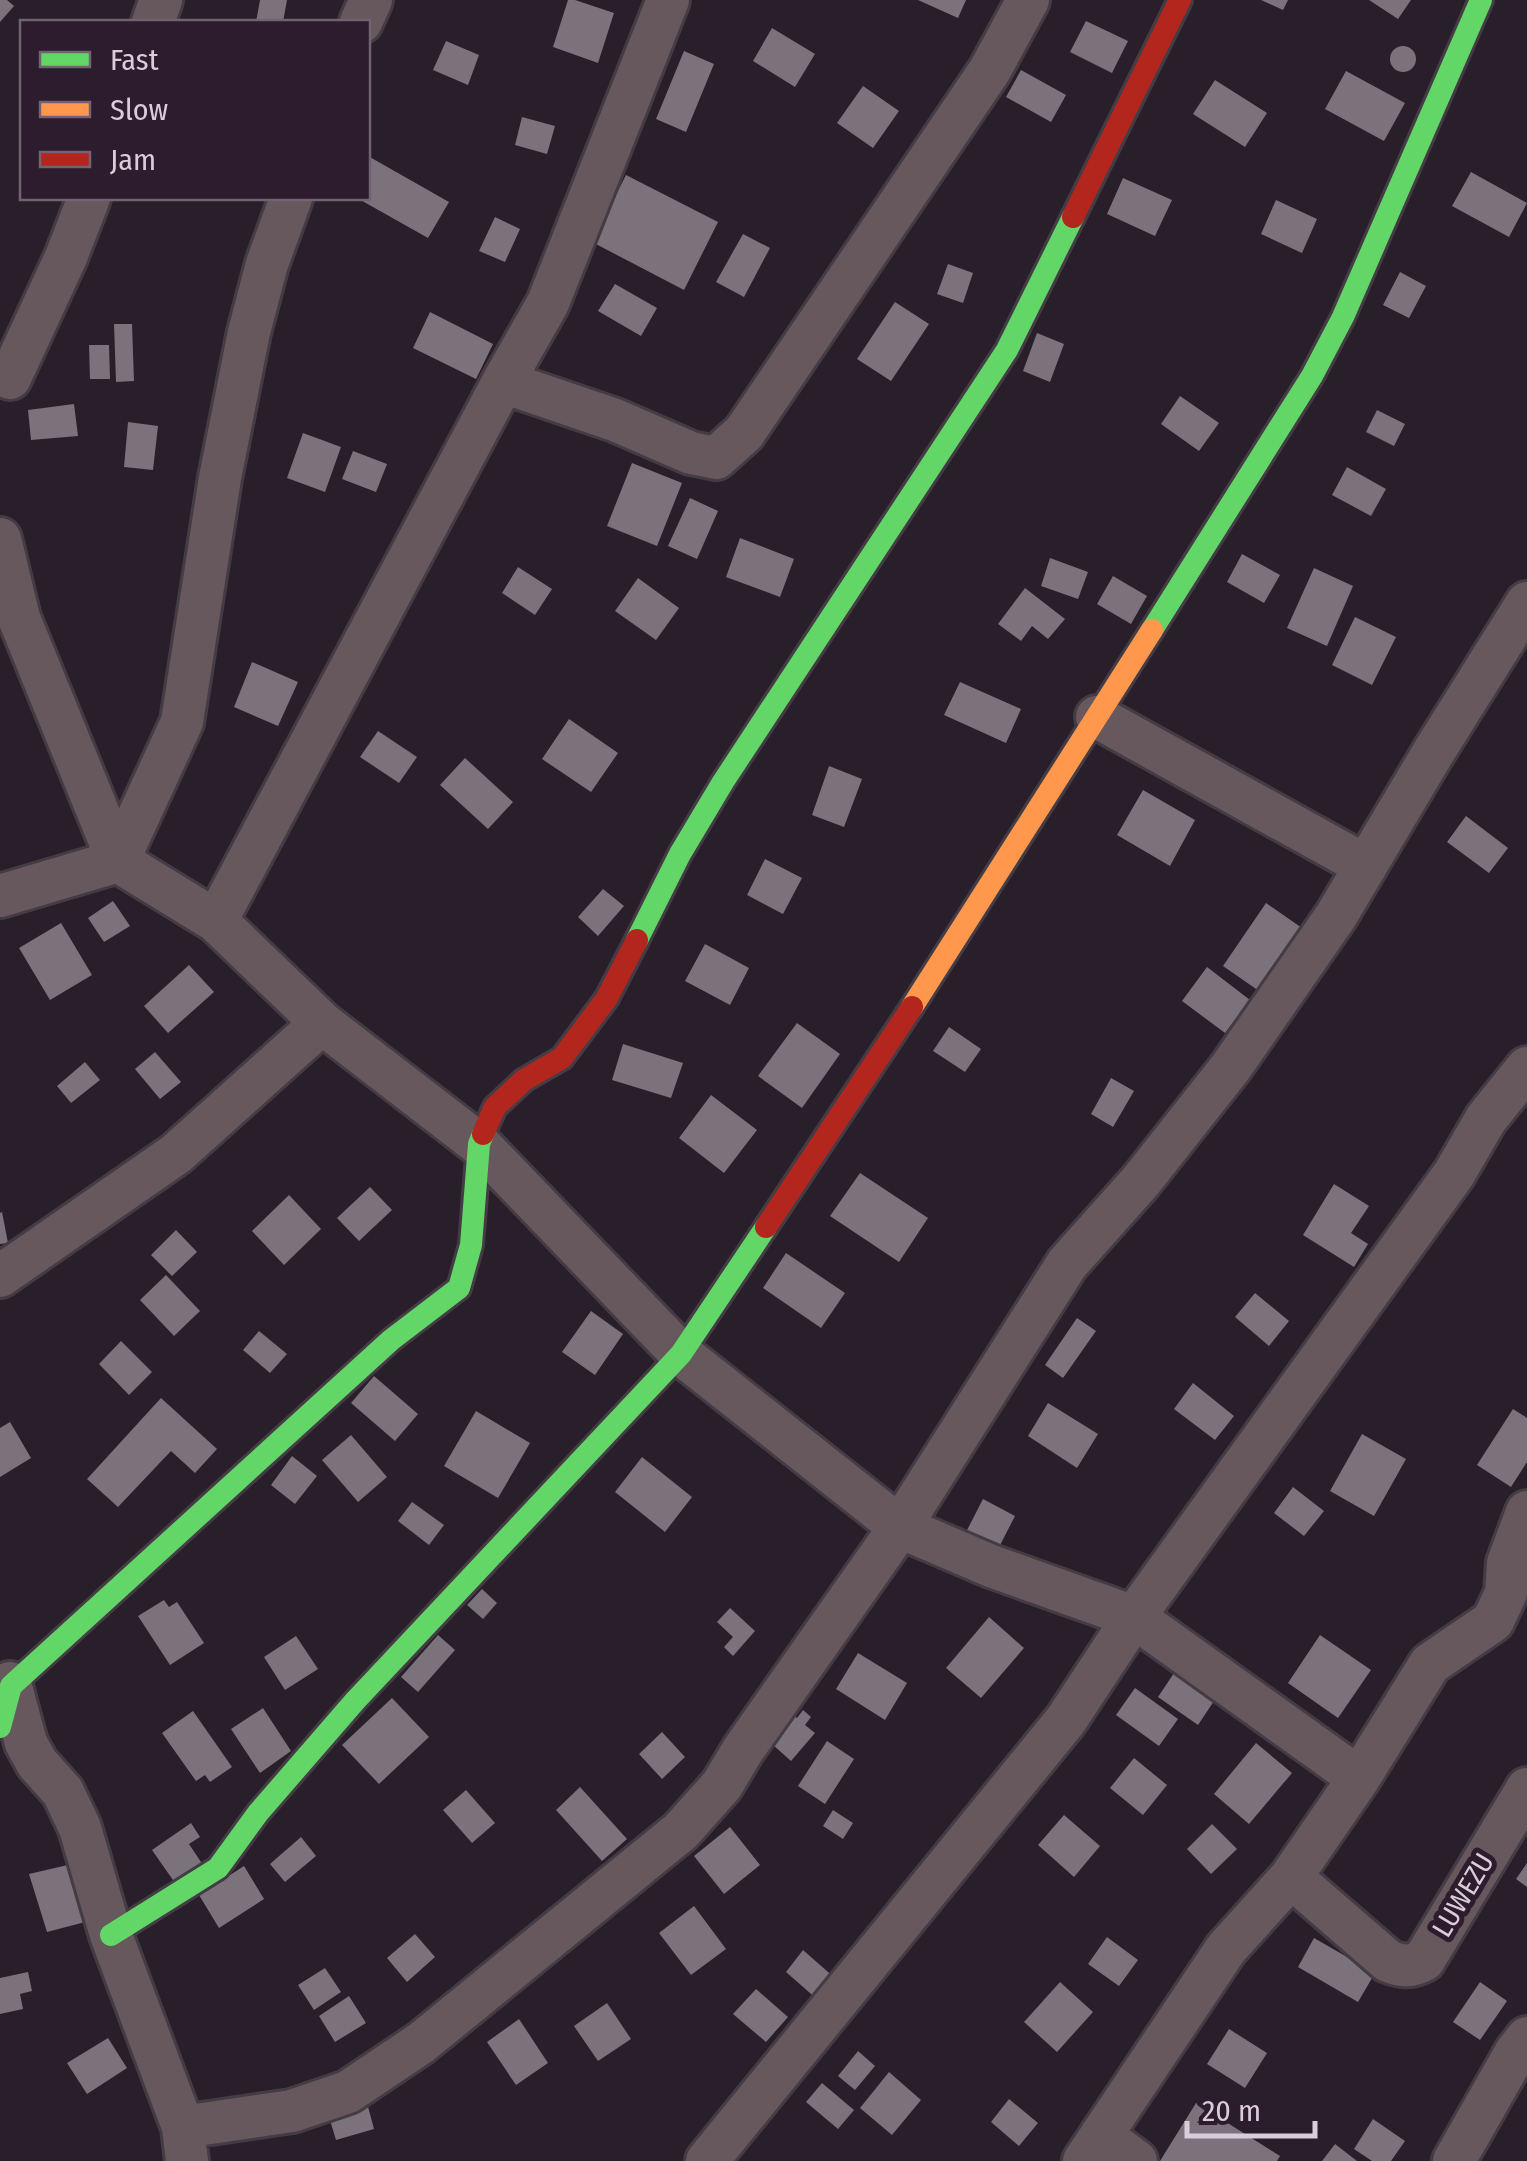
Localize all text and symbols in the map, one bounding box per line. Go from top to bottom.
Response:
legend [20,20,370,200]
text: Fast [110,42,159,78]
text: Slow [110,92,168,128]
text: Jam [110,142,156,178]
street label: LUWEZU [1425,1847,1501,1943]
scale bar [1187,2076,1314,2138]
text: 20 m [1202,2093,1261,2129]

